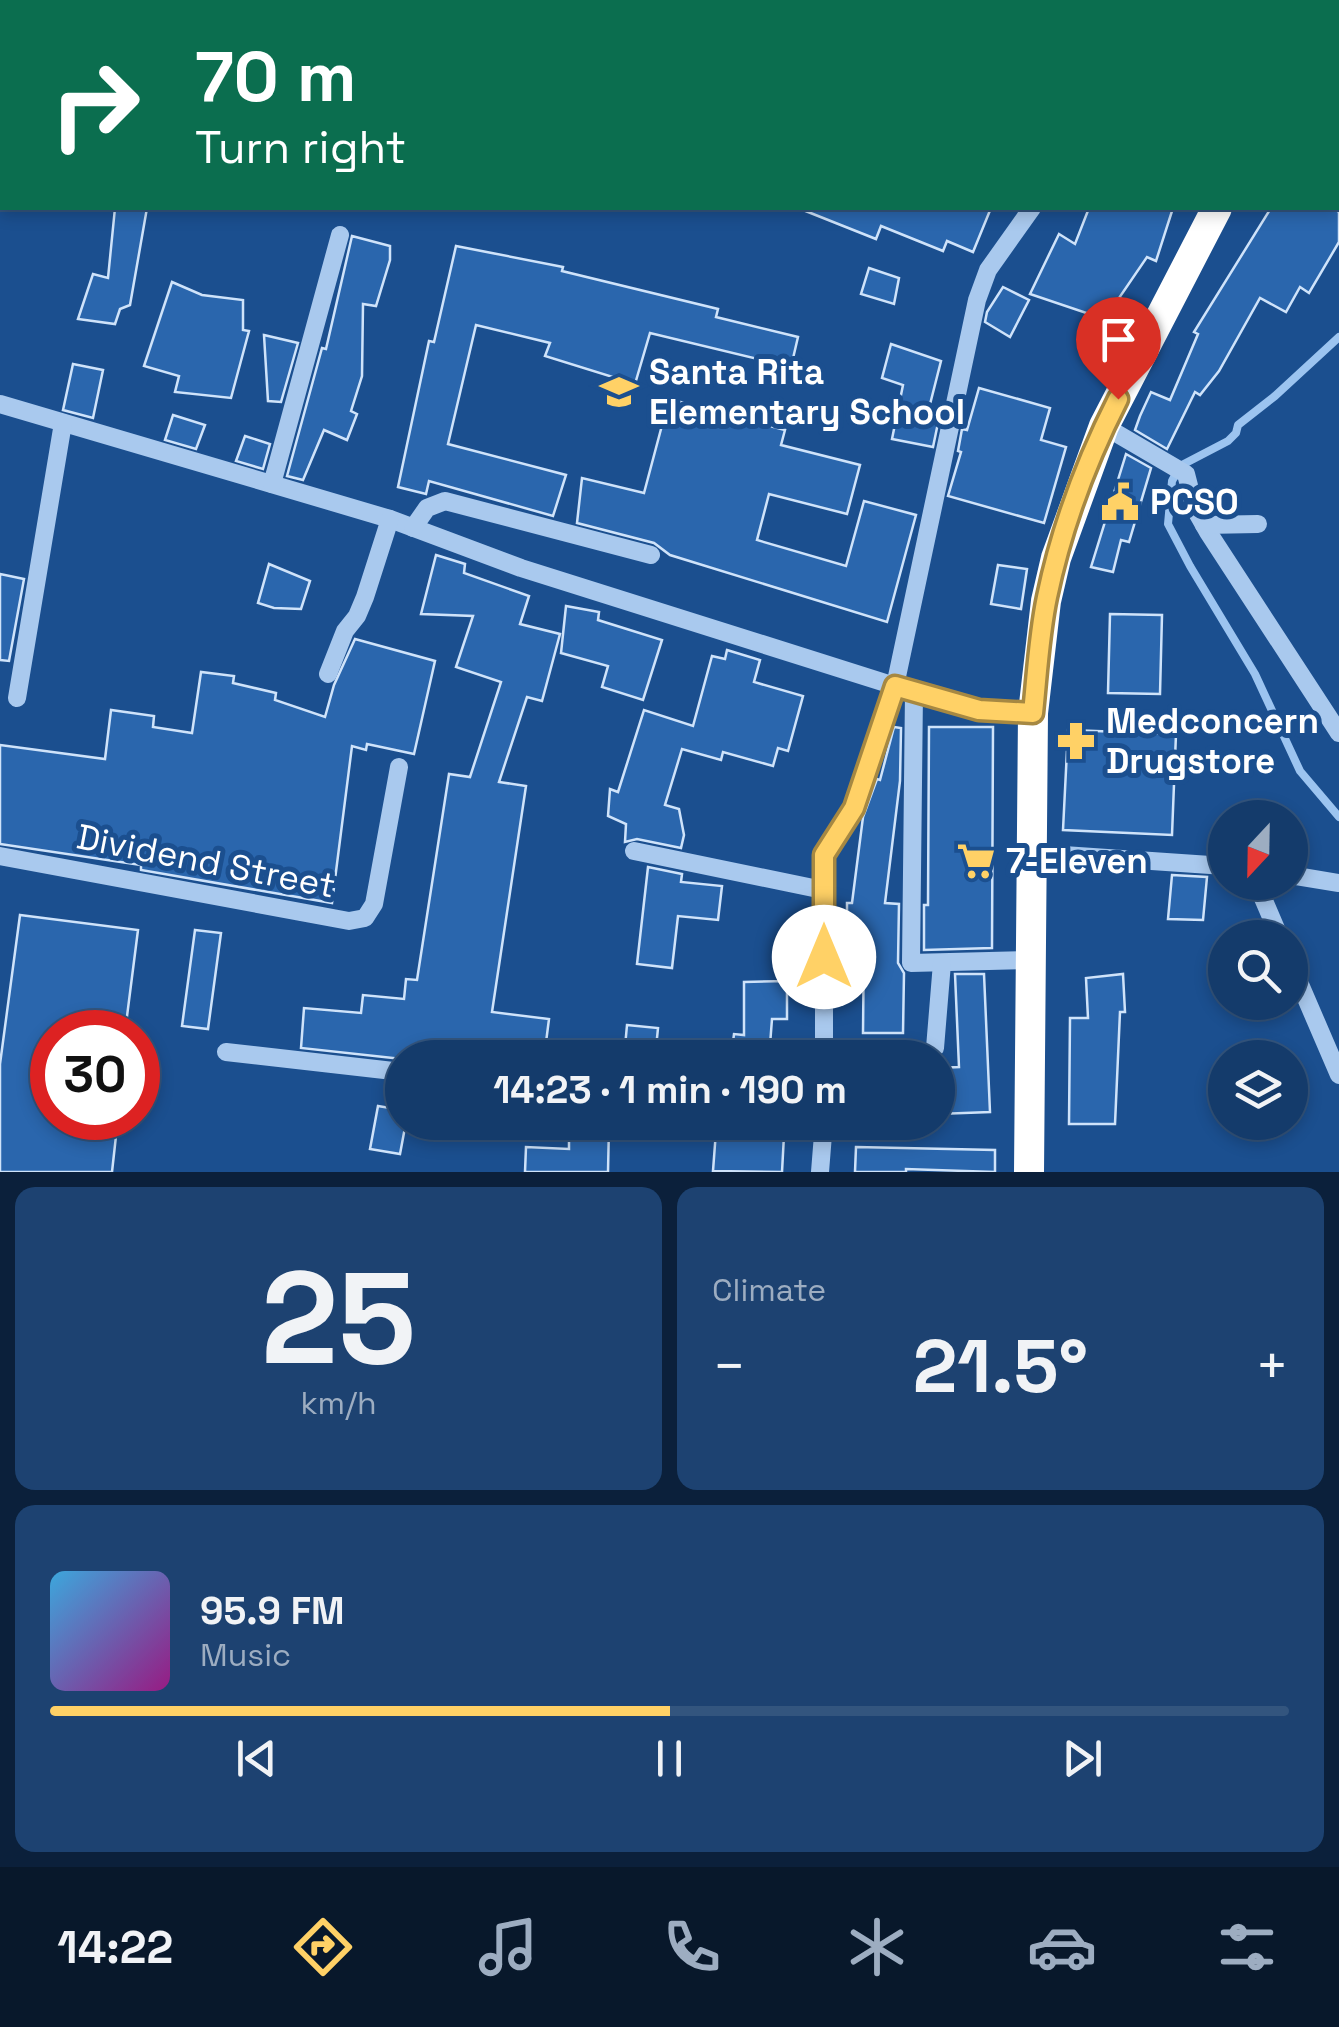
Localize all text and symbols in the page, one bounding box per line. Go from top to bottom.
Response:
text: 70 m [195,32,356,121]
icon: right [30,40,160,170]
text: Turn right [195,119,406,176]
pin [1076,297,1161,400]
icon: arrive [1091,312,1146,367]
place label: Santa Rita Elementary School [649,350,965,434]
school or university icon: Santa Rita Elementary School [598,371,640,413]
place label: PCSO [1150,480,1239,524]
public building icon: PCSO [1099,481,1141,523]
place label: Medconcern Drugstore [1106,699,1319,783]
pharmacy icon: Medconcern Drugstore [1055,720,1097,762]
north arrow [1208,800,1308,900]
map controls [1208,800,1308,1140]
street label: Dividend Street [73,814,339,908]
place label: 7-Eleven [1006,839,1148,883]
supermarket icon: 7-Eleven [955,840,997,882]
position arrow [772,905,876,1009]
button: search [1208,920,1308,1020]
speed limit sign: 30 [30,1010,160,1140]
button: layers [1208,1040,1308,1140]
text: 14:23 · 1 min · 190 m [493,1066,847,1114]
text: 25 [261,1235,416,1401]
text: Climate [712,1270,826,1310]
text: 21.5° [913,1318,1088,1414]
text: − [712,1331,746,1401]
text: + [1255,1331,1289,1401]
text: km/h [300,1383,377,1423]
text: 95.9 FM [200,1587,344,1635]
text: Music [200,1635,291,1675]
icon: previous [229,1731,284,1786]
icon: pause [642,1731,697,1786]
icon: next [1055,1731,1110,1786]
icon: directions [288,1912,358,1982]
icon: music [473,1912,543,1982]
icon: phone [657,1912,727,1982]
icon: climate [842,1912,912,1982]
icon: car [1027,1912,1097,1982]
icon: filters [1212,1912,1282,1982]
text: 14:22 [57,1919,173,1976]

